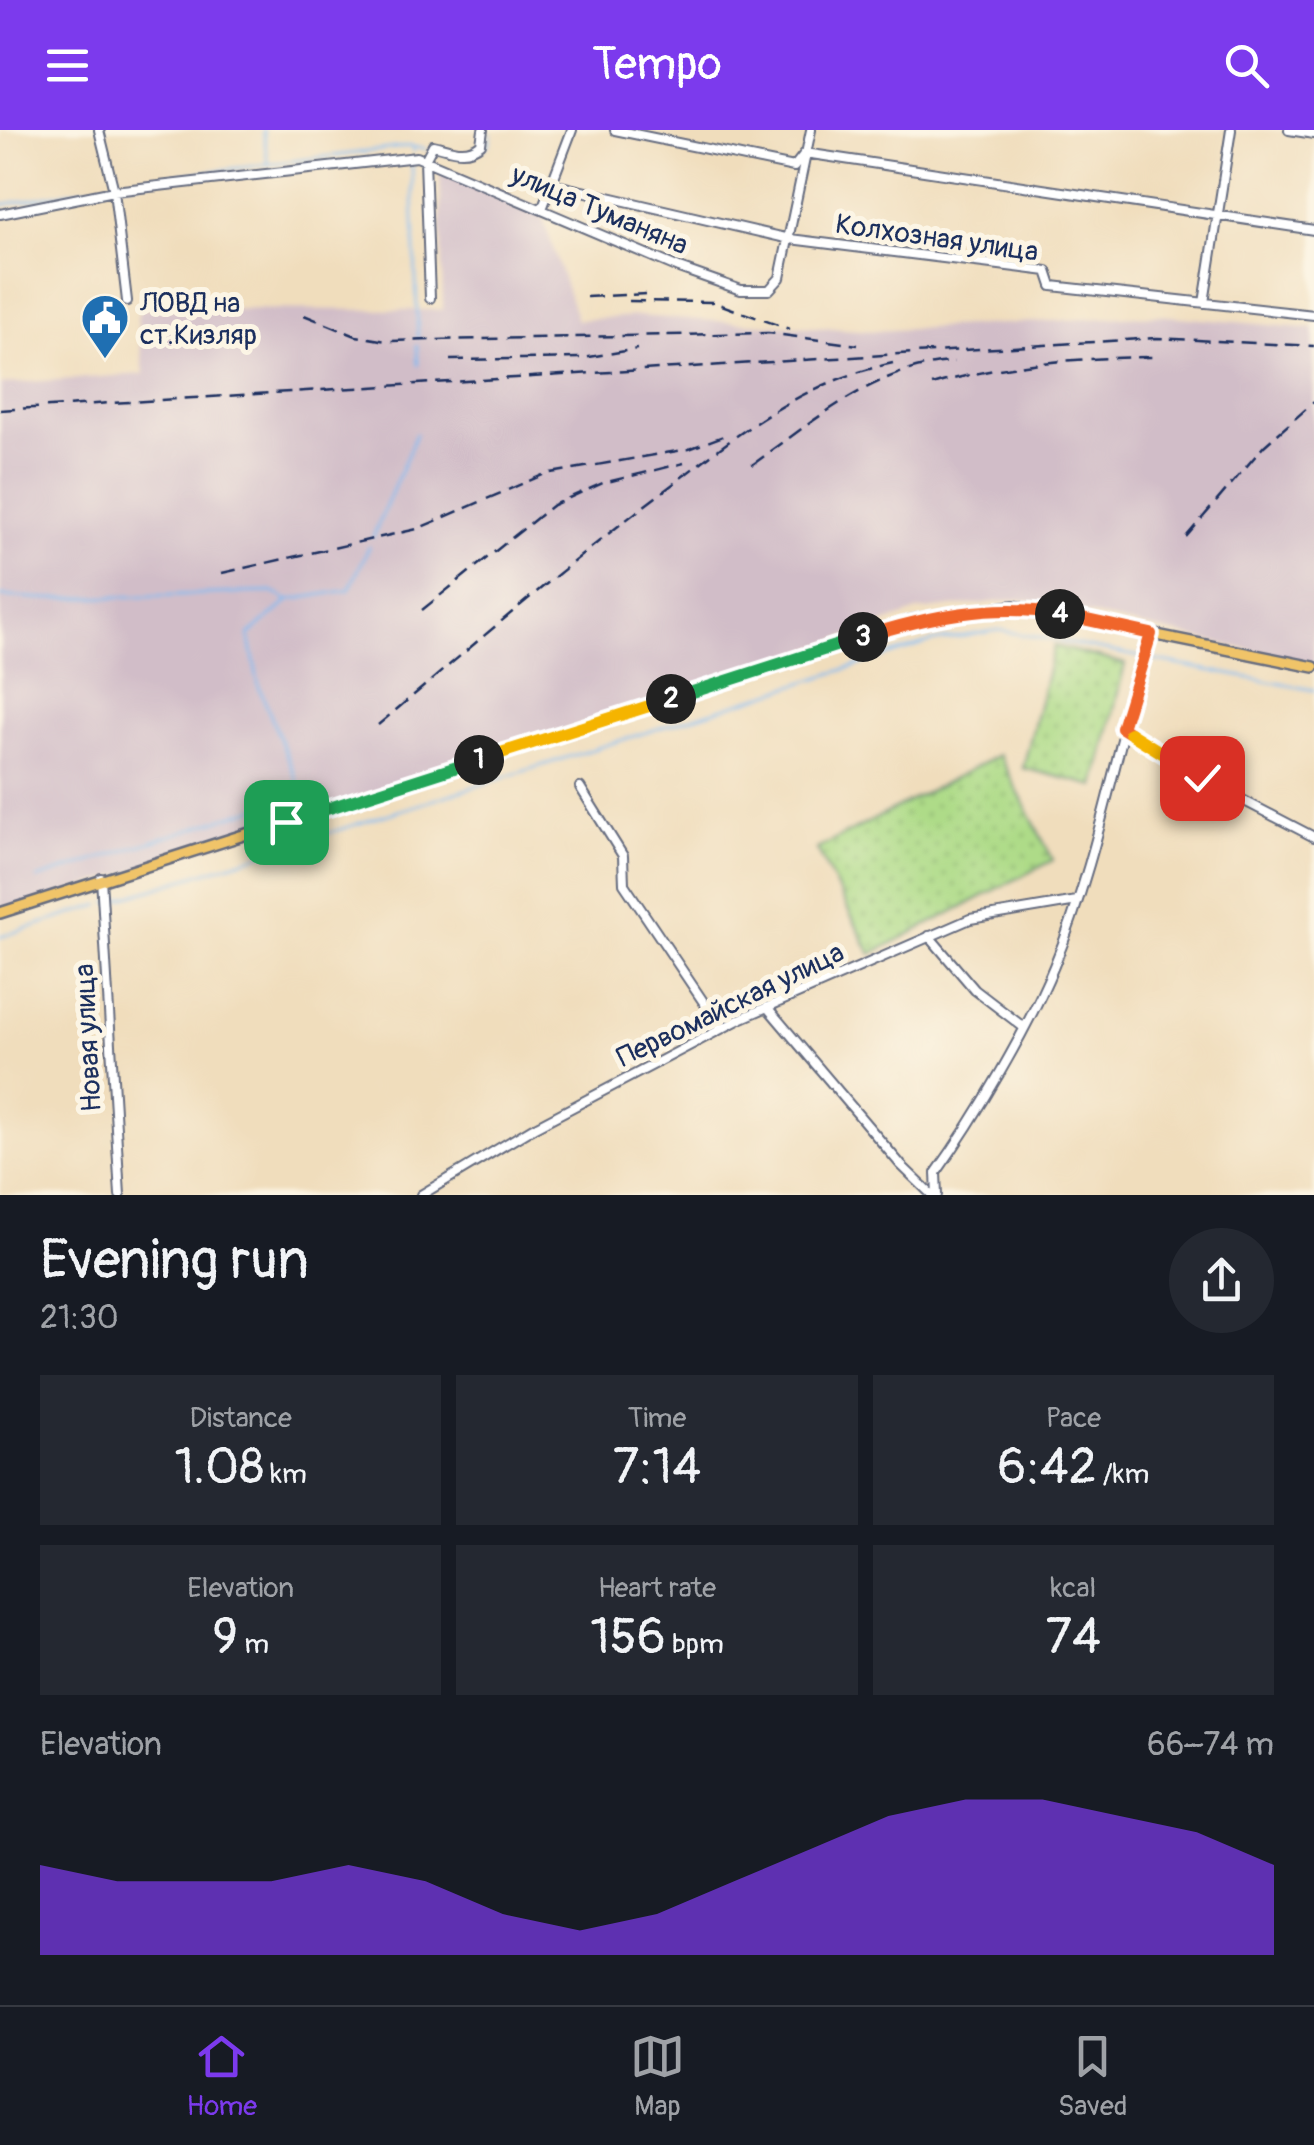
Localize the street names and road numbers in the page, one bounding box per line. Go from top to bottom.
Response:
street label: улица Туманяна [505,157,693,263]
street label: Колхозная улица [833,207,1040,270]
street label: Первомайская улица [611,935,850,1075]
street label: Новая улица [67,963,110,1113]

